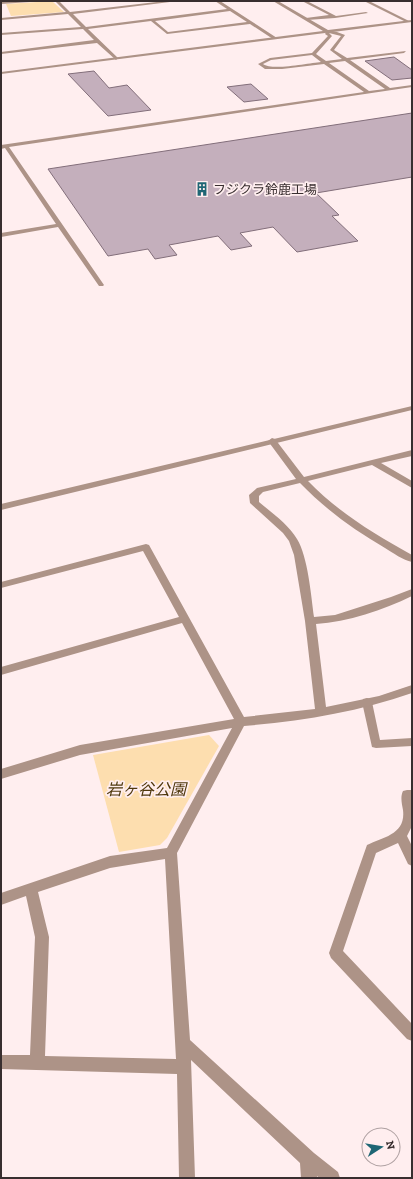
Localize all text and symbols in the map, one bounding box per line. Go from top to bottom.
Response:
building icon: フジクラ鈴鹿工場 [194,181,210,197]
place label: フジクラ鈴鹿工場 [213,182,317,197]
park label: 岩ヶ谷公園 [106,780,188,799]
north arrow [361,1127,401,1167]
text: N [383,1140,398,1151]

